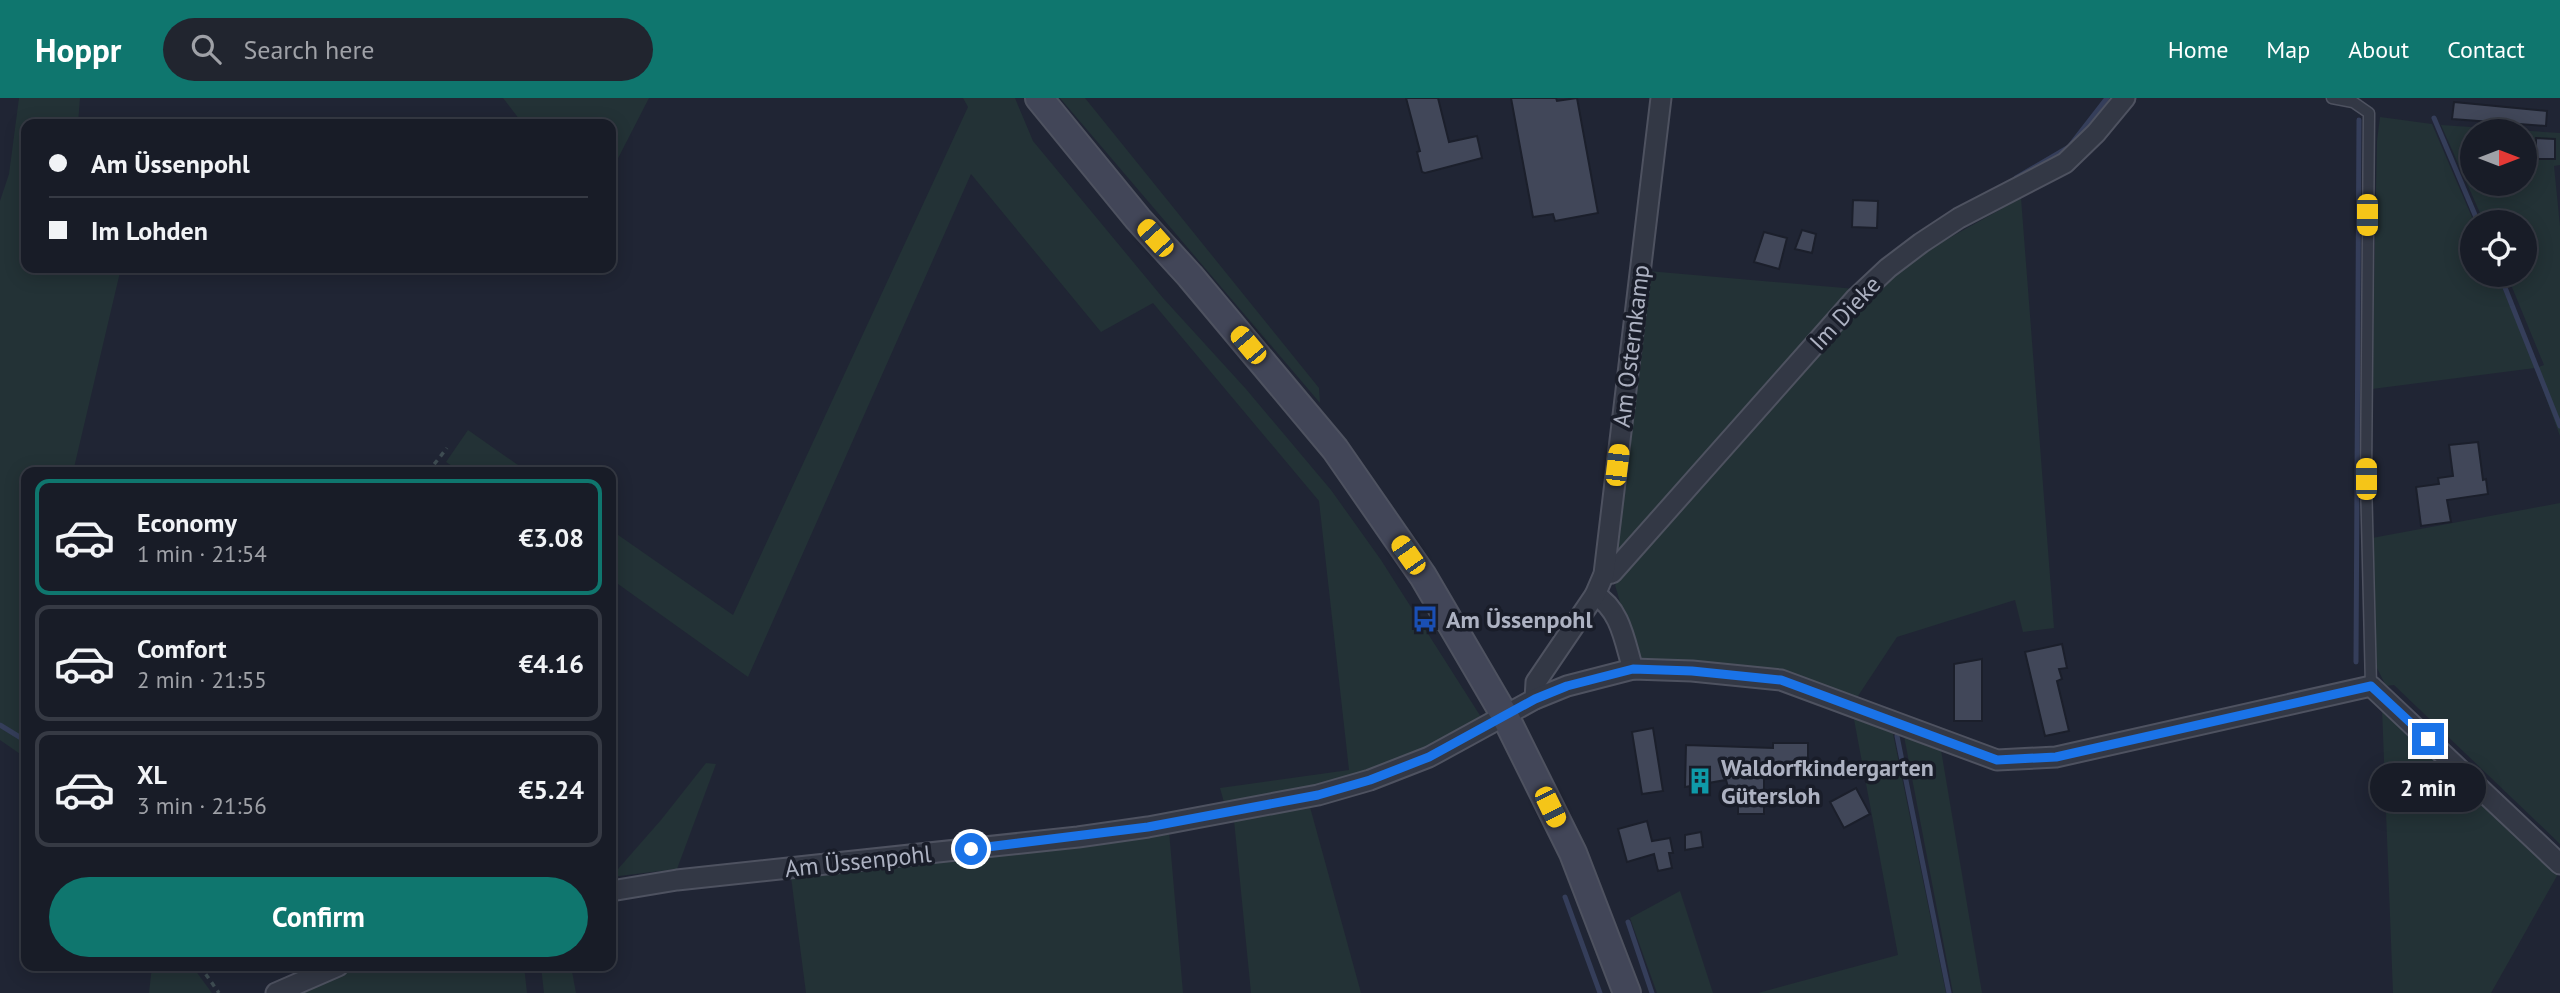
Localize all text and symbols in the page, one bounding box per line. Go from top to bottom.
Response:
search box [163,18,653,81]
text: Hoppr [35,28,121,71]
icon: search [187,30,225,68]
text: Search here [243,33,375,66]
text: Home [2168,34,2228,65]
text: Map [2266,34,2310,65]
text: About [2348,34,2409,65]
text: Contact [2447,34,2525,65]
north arrow [2460,119,2538,196]
map controls [2460,119,2537,287]
text: Am Üssenpohl [91,147,250,180]
car [2357,194,2378,236]
button: locate [2460,210,2537,287]
text: Im Lohden [91,214,208,247]
car [1134,215,1177,261]
street label: Am Osternkamp [1606,263,1656,429]
street label: Im Dieke [1803,269,1887,357]
car [1227,322,1270,368]
car [1605,443,1630,487]
car [2356,458,2377,500]
icon: car [53,506,116,569]
text: Economy [137,506,237,539]
text: €3.08 [519,521,584,554]
car [1388,532,1429,578]
text: 1 min · 21:54 [137,539,267,568]
bus stop icon: Am Üssenpohl [1410,604,1440,634]
place label: Am Üssenpohl [1446,604,1593,635]
icon: car [53,632,116,695]
text: Comfort [137,632,227,665]
text: €4.16 [519,647,584,680]
text: 2 min · 21:55 [137,665,267,694]
route end [2412,723,2444,755]
place label: Waldorfkindergarten Gütersloh [1721,752,1934,811]
icon: car [53,758,116,821]
text: XL [137,758,167,791]
callout: 2 min [2370,764,2486,812]
building icon: Waldorfkindergarten Gütersloh [1685,766,1715,796]
text: €5.24 [519,773,584,806]
text: 2 min [2400,773,2456,802]
car [1532,784,1569,830]
text: 3 min · 21:56 [137,791,267,820]
route start [955,833,987,865]
street label: Am Üssenpohl [783,838,933,884]
button: Confirm [49,877,588,957]

